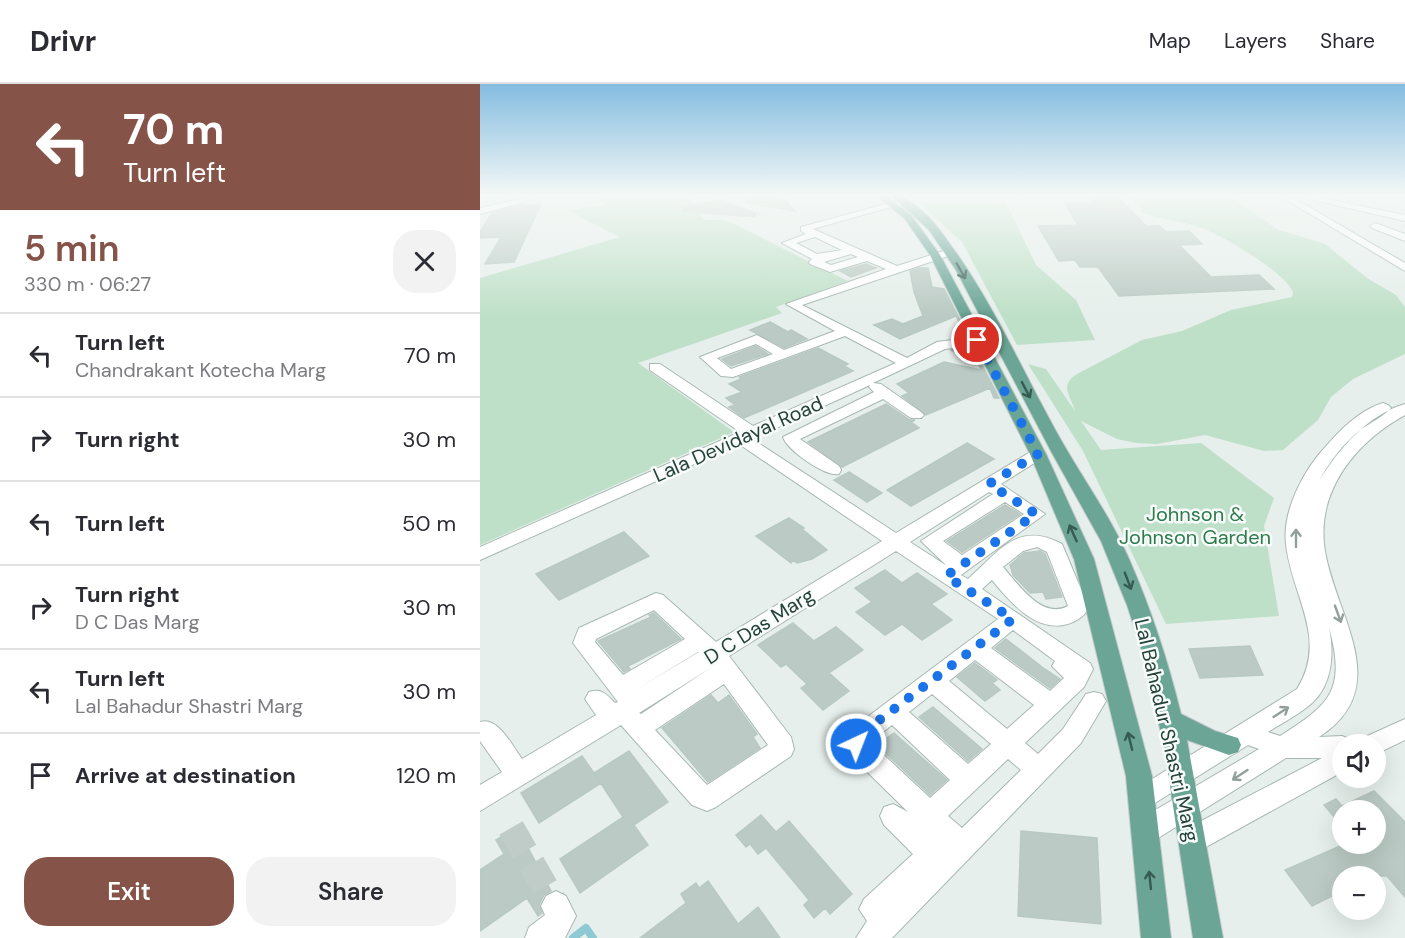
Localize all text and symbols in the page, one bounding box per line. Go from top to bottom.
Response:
text: Drivr [30,23,96,60]
text: Map [1149,27,1191,55]
text: Layers [1224,27,1287,55]
text: Share [1320,27,1375,55]
text: 70 m [123,102,224,157]
icon: left [24,108,102,186]
text: Turn left [123,155,226,190]
text: 5 min [24,225,120,272]
button: close [393,230,456,293]
one-way arrow [955,262,967,279]
text: 330 m · 06:27 [24,271,151,297]
pin [951,314,1002,365]
icon: arrive [960,323,993,356]
text: Turn left [75,328,165,357]
icon: left [24,339,57,372]
text: 70 m [404,341,456,370]
text: Chandrakant Kotecha Marg [75,357,326,383]
one-way arrow [1021,381,1032,399]
street label: Lala Devidayal Road [649,390,827,488]
icon: right [24,423,57,456]
text: Turn right [75,425,180,454]
text: 30 m [402,425,456,454]
park label: Johnson & Johnson Garden [1119,501,1271,550]
icon: left [24,507,57,540]
text: Turn left [75,509,165,538]
text: 50 m [402,509,456,538]
one-way arrow [1067,525,1078,543]
one-way arrow [1290,529,1302,549]
one-way arrow [1123,571,1134,589]
text: Turn right [75,580,180,609]
street label: D C Das Marg [699,582,819,670]
icon: right [24,591,57,624]
text: 30 m [402,593,456,622]
one-way arrow [1333,605,1344,623]
text: D C Das Marg [75,609,200,635]
street label: Lal Bahadur Shastri Marg [1129,616,1205,844]
text: Turn left [75,664,165,693]
icon: left [24,675,57,708]
text: 30 m [402,677,456,706]
text: Lal Bahadur Shastri Marg [75,693,303,719]
one-way arrow [1272,706,1289,718]
position arrow [824,712,888,776]
one-way arrow [1124,732,1136,751]
map controls [1332,734,1386,920]
button: sound [1332,734,1386,788]
icon: arrive [24,759,57,792]
text: Arrive at destination [75,761,296,790]
text: 120 m [396,761,456,790]
one-way arrow [1232,769,1248,781]
button: + [1332,800,1386,854]
button: Exit [24,857,234,926]
button: Share [246,857,456,926]
button: − [1332,866,1386,920]
one-way arrow [1144,870,1155,890]

